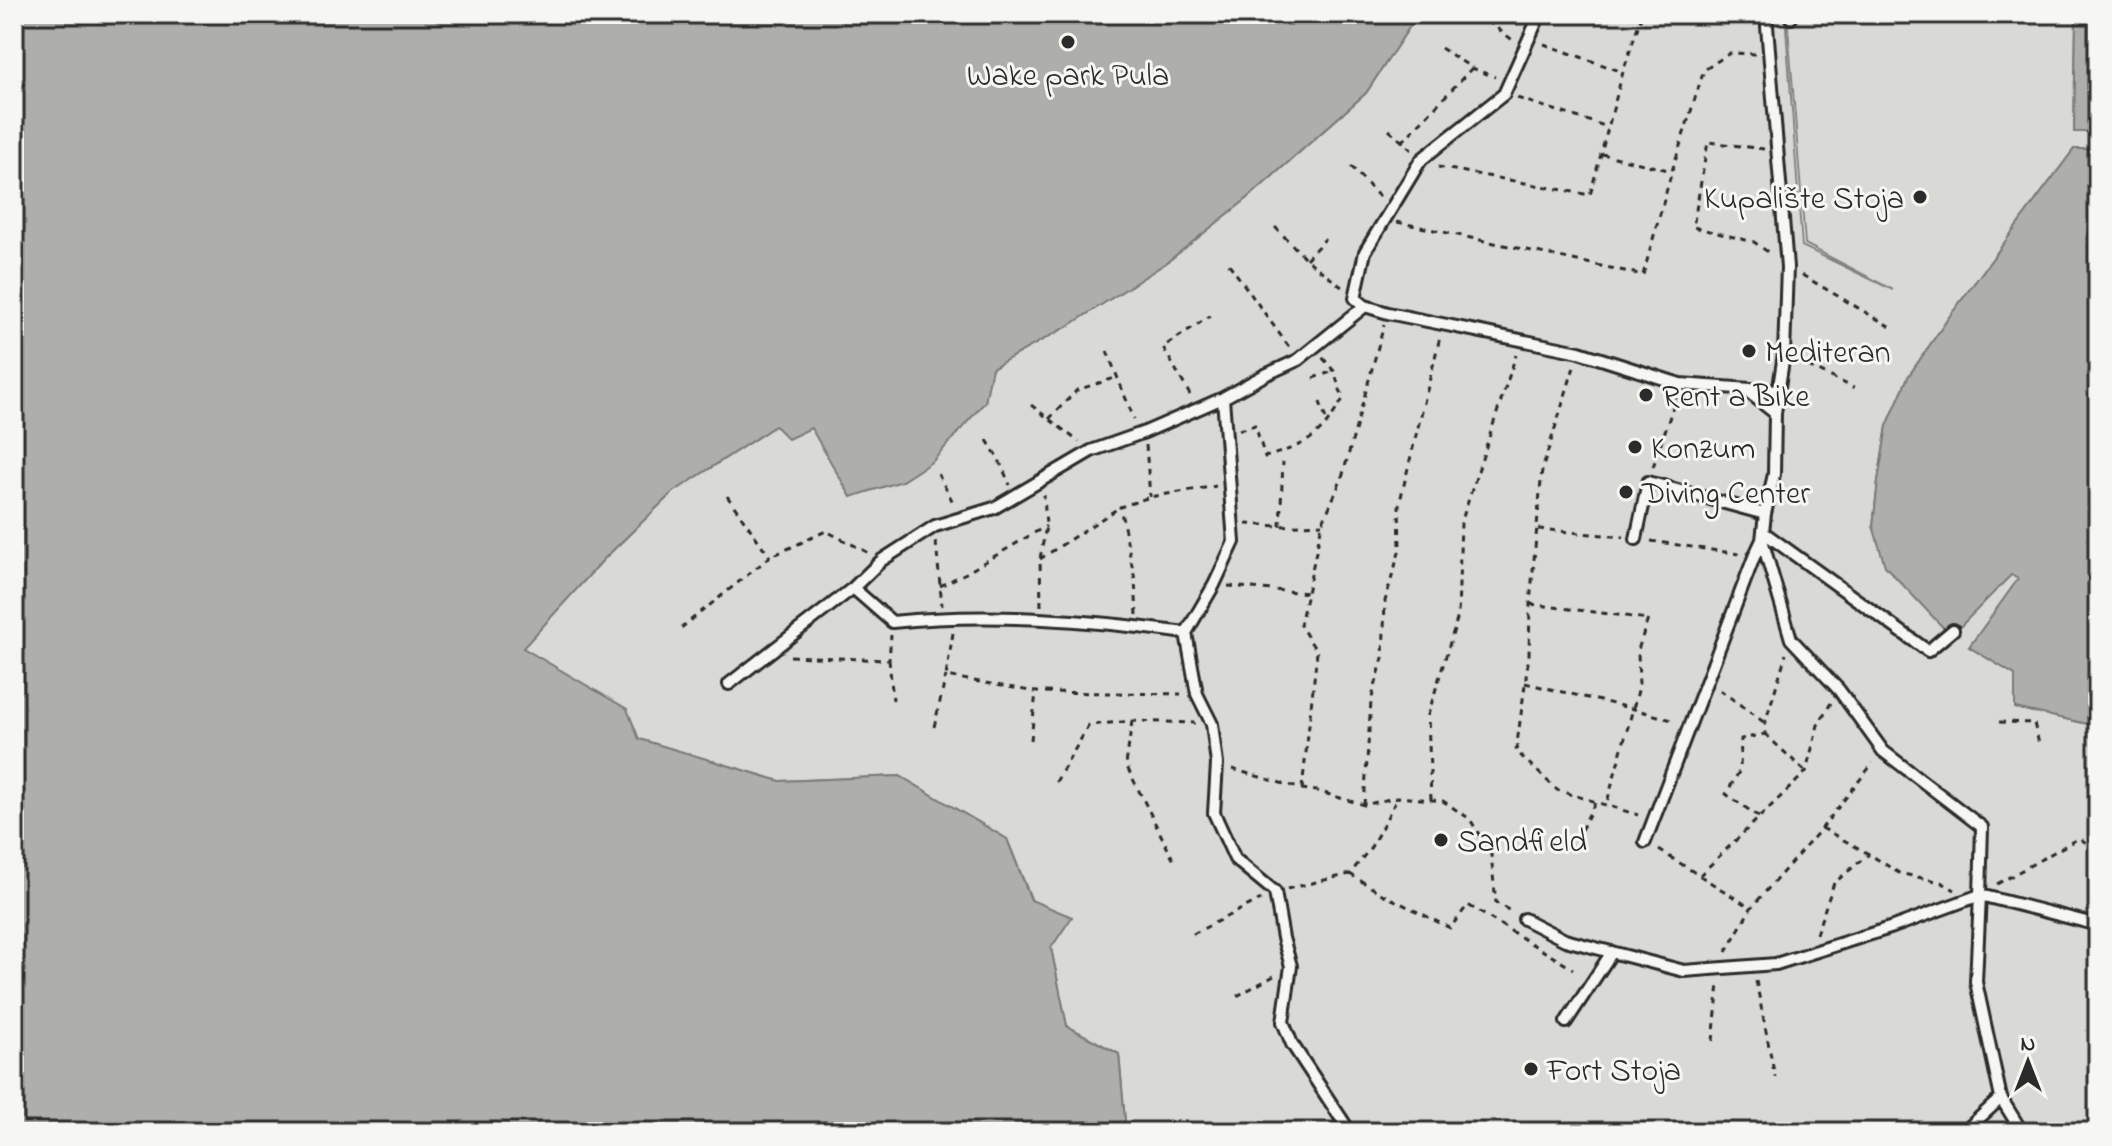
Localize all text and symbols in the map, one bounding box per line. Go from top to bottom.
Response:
marker: Wake park Pula [1059,33,1077,51]
place label: Wake park Pula [967,54,1169,101]
place label: Kupalište Stoja [1704,177,1904,224]
marker: Kupalište Stoja [1911,188,1929,206]
place label: Mediteran [1765,331,1891,378]
marker: Mediteran [1740,342,1758,360]
place label: Rent a Bike [1662,375,1810,422]
marker: Rent a Bike [1637,386,1655,404]
place label: Konzum [1651,427,1755,474]
marker: Konzum [1626,438,1644,456]
place label: Diving Center [1641,472,1810,519]
marker: Diving Center [1617,483,1635,501]
place label: Sandfield [1457,820,1587,867]
marker: Sandfield [1432,831,1450,849]
north arrow [1988,1022,2068,1102]
text: N [2021,1029,2035,1061]
place label: Fort Stoja [1546,1049,1681,1096]
marker: Fort Stoja [1522,1060,1540,1078]

